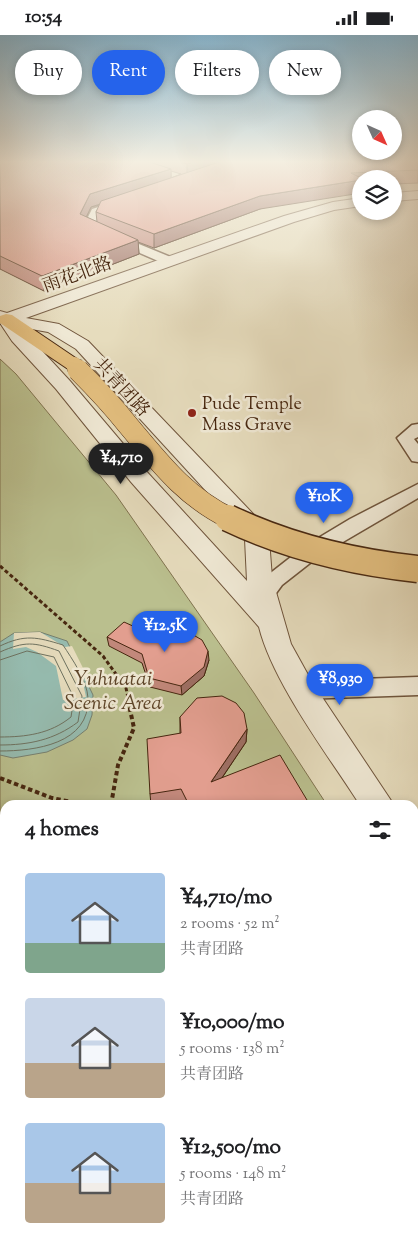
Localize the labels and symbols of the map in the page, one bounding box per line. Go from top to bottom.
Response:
north arrow [352,110,402,160]
street label: 雨花北路 [39,251,116,300]
street label: 共青团路 [86,353,155,424]
place label: Pude Temple Mass Grave [202,392,302,439]
marker: Pude Temple Mass Grave [186,407,198,419]
pin: ¥4,710 [80,443,162,485]
pin: ¥10K [294,481,354,524]
pin: ¥12.5K [124,611,206,653]
pin: ¥8,930 [299,663,381,706]
park label: Yuhuatai Scenic Area [64,665,162,719]

